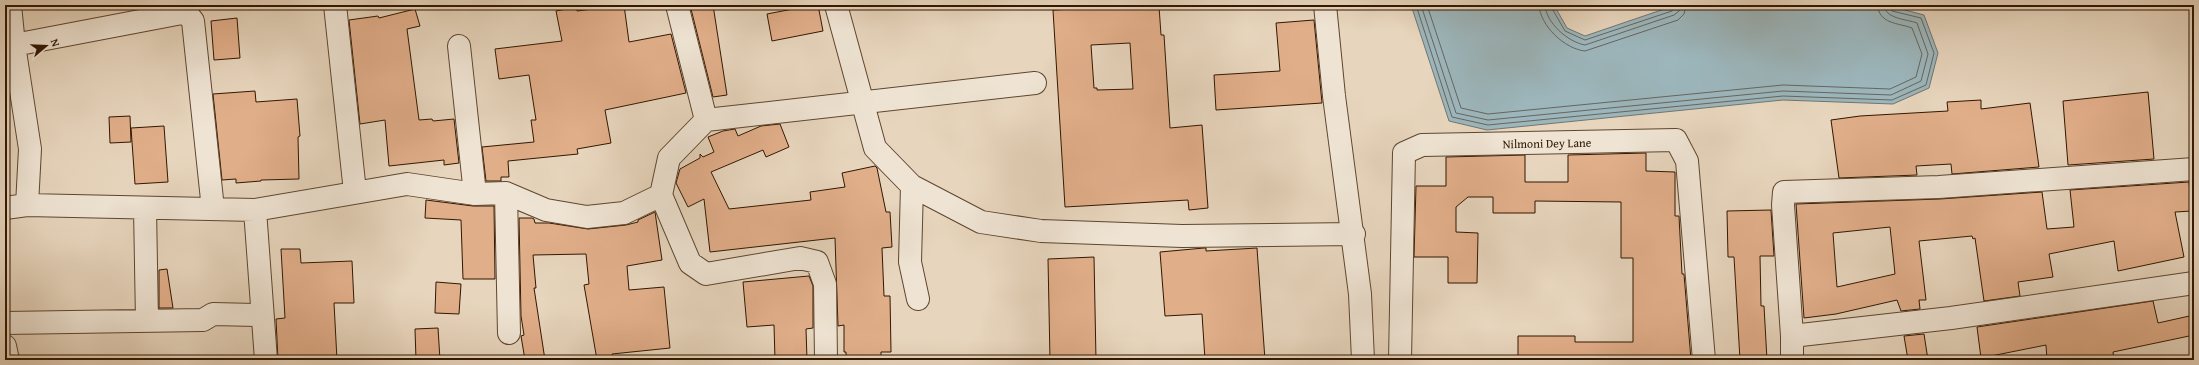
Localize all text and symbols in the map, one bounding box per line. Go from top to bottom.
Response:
north arrow [26,26,66,66]
text: N [47,37,64,49]
street label: Nilmoni Dey Lane [1503,134,1592,152]

